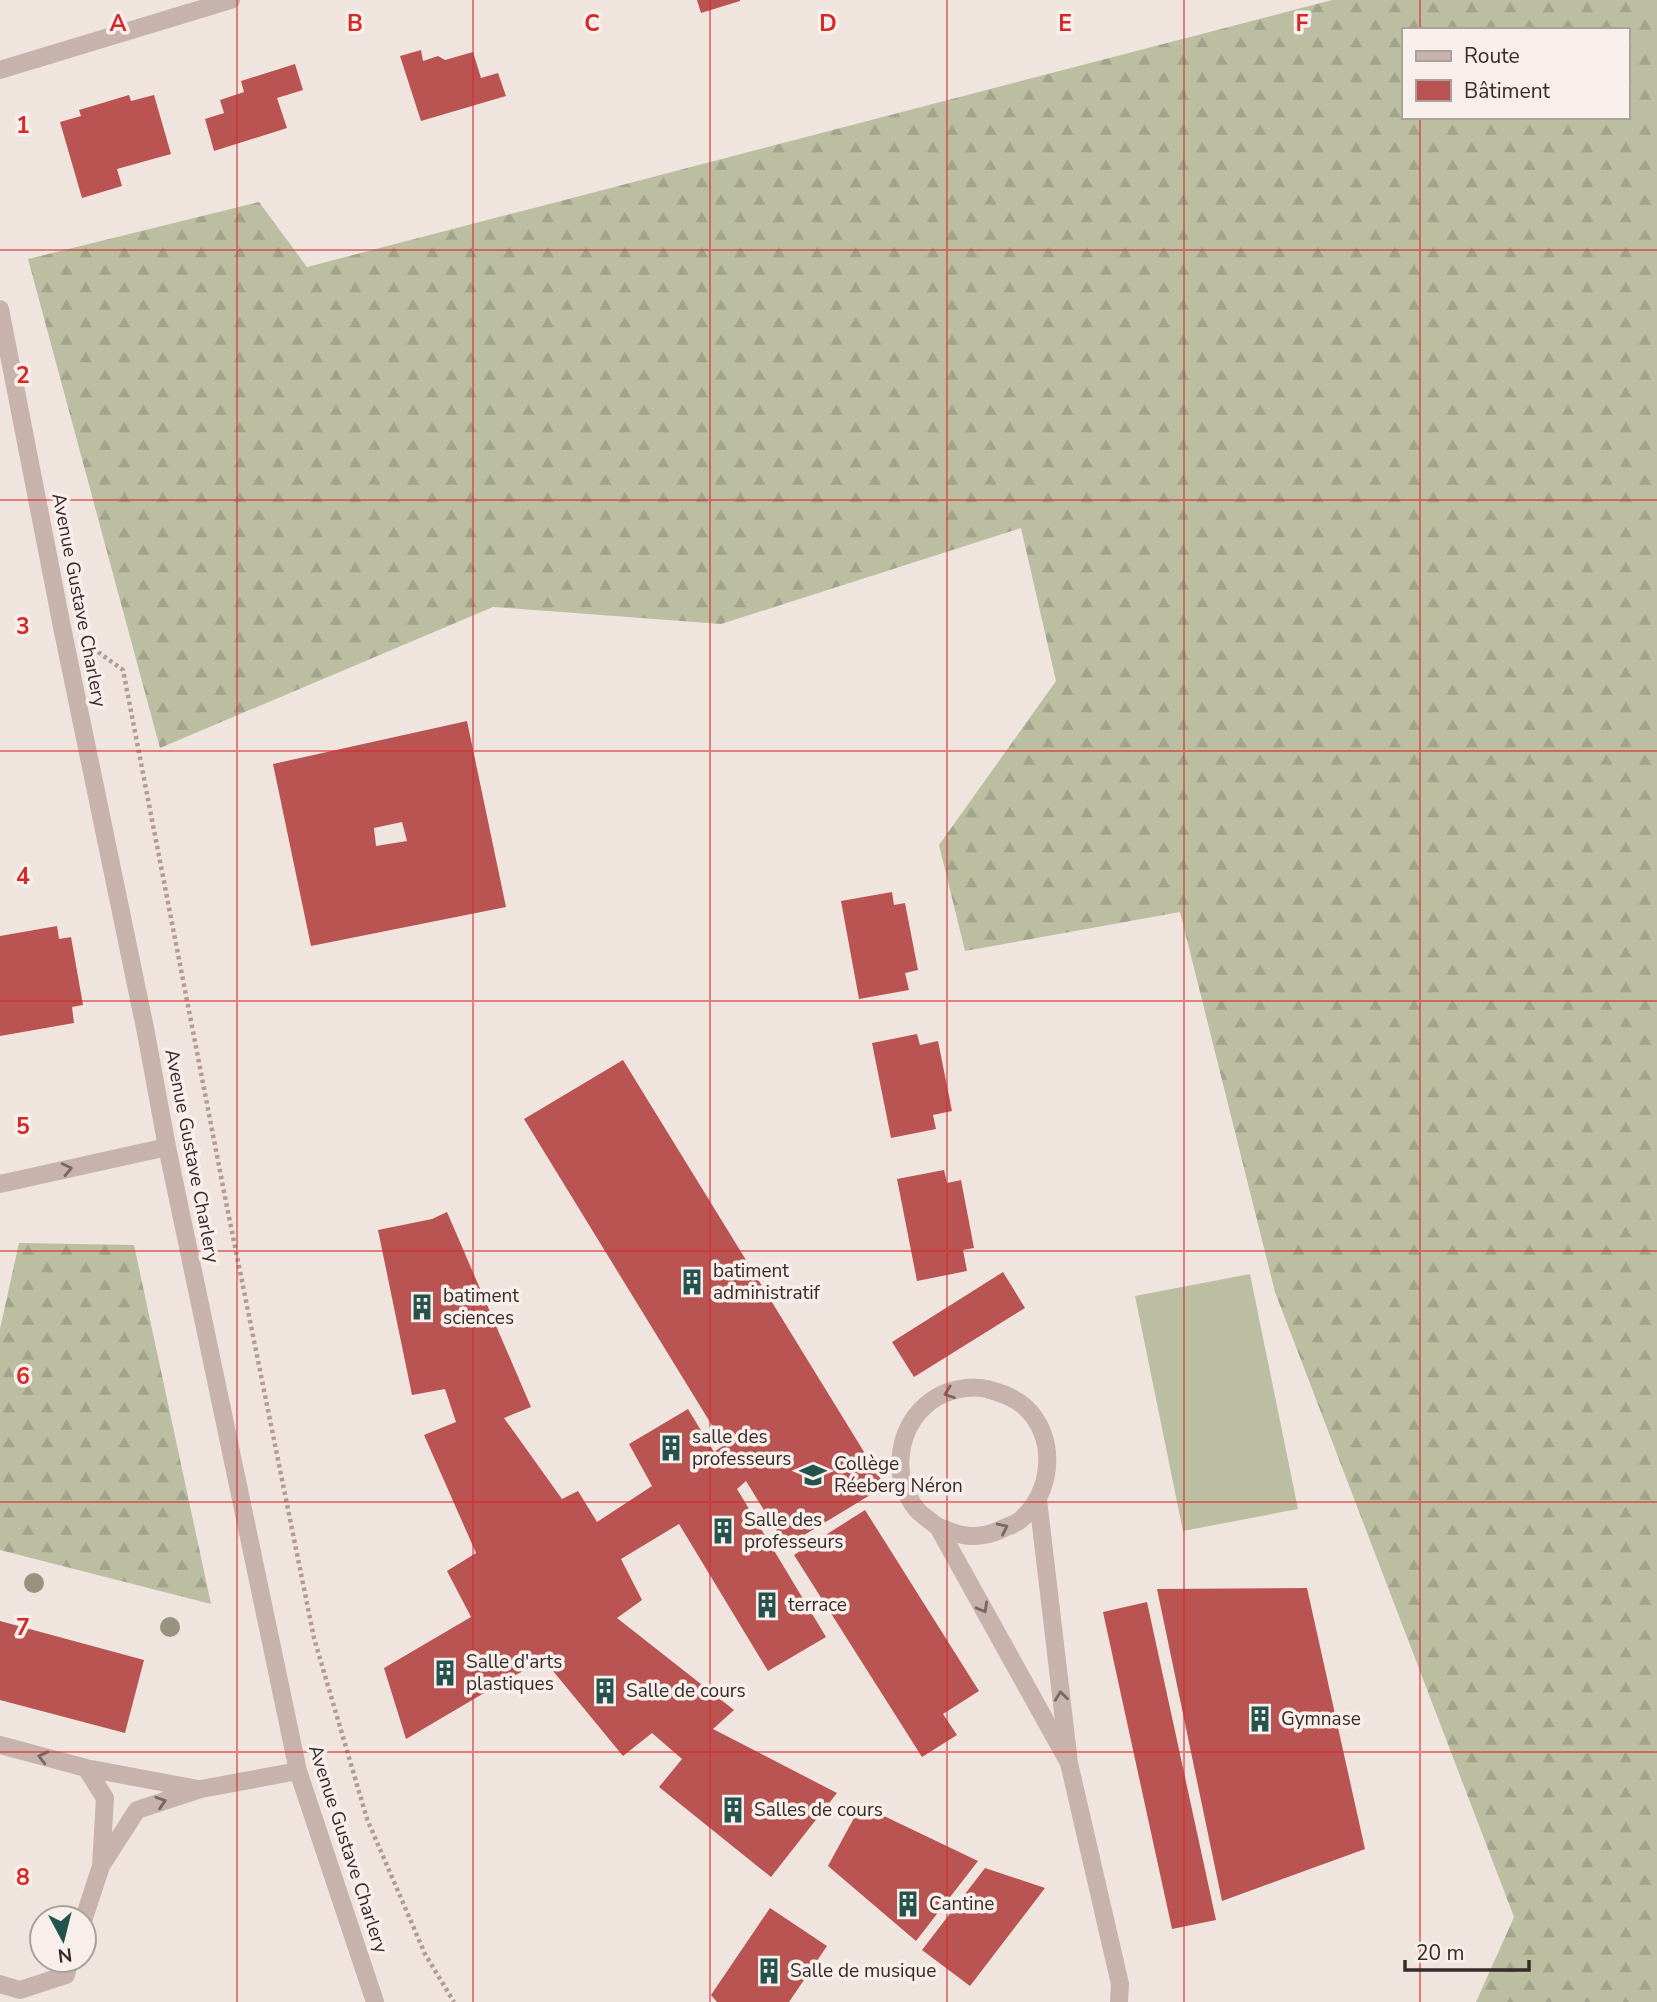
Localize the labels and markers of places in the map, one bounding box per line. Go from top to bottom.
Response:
place label: batiment administratif [713,1258,821,1306]
building icon: batiment administratif [677,1267,707,1297]
place label: batiment sciences [443,1283,519,1331]
building icon: batiment sciences [407,1292,437,1322]
place label: salle des professeurs [692,1424,791,1472]
building icon: salle des professeurs [656,1433,686,1463]
place label: Collège Réeberg Néron [834,1451,963,1499]
school or university icon: Collège Réeberg Néron [798,1460,828,1490]
place label: Salle des professeurs [744,1507,843,1555]
building icon: Salle des professeurs [708,1516,738,1546]
building icon: terrace [752,1590,782,1620]
place label: terrace [788,1592,847,1618]
place label: Salle d'arts plastiques [466,1649,562,1697]
building icon: Salle d'arts plastiques [430,1658,460,1688]
building icon: Salle de cours [590,1676,620,1706]
place label: Salle de cours [626,1678,746,1704]
building icon: Gymnase [1245,1704,1275,1734]
place label: Gymnase [1281,1706,1361,1732]
building icon: Salles de cours [718,1795,748,1825]
place label: Salles de cours [754,1797,883,1823]
building icon: Cantine [893,1889,923,1919]
place label: Cantine [929,1891,994,1917]
building icon: Salle de musique [754,1956,784,1986]
place label: Salle de musique [790,1958,936,1984]

